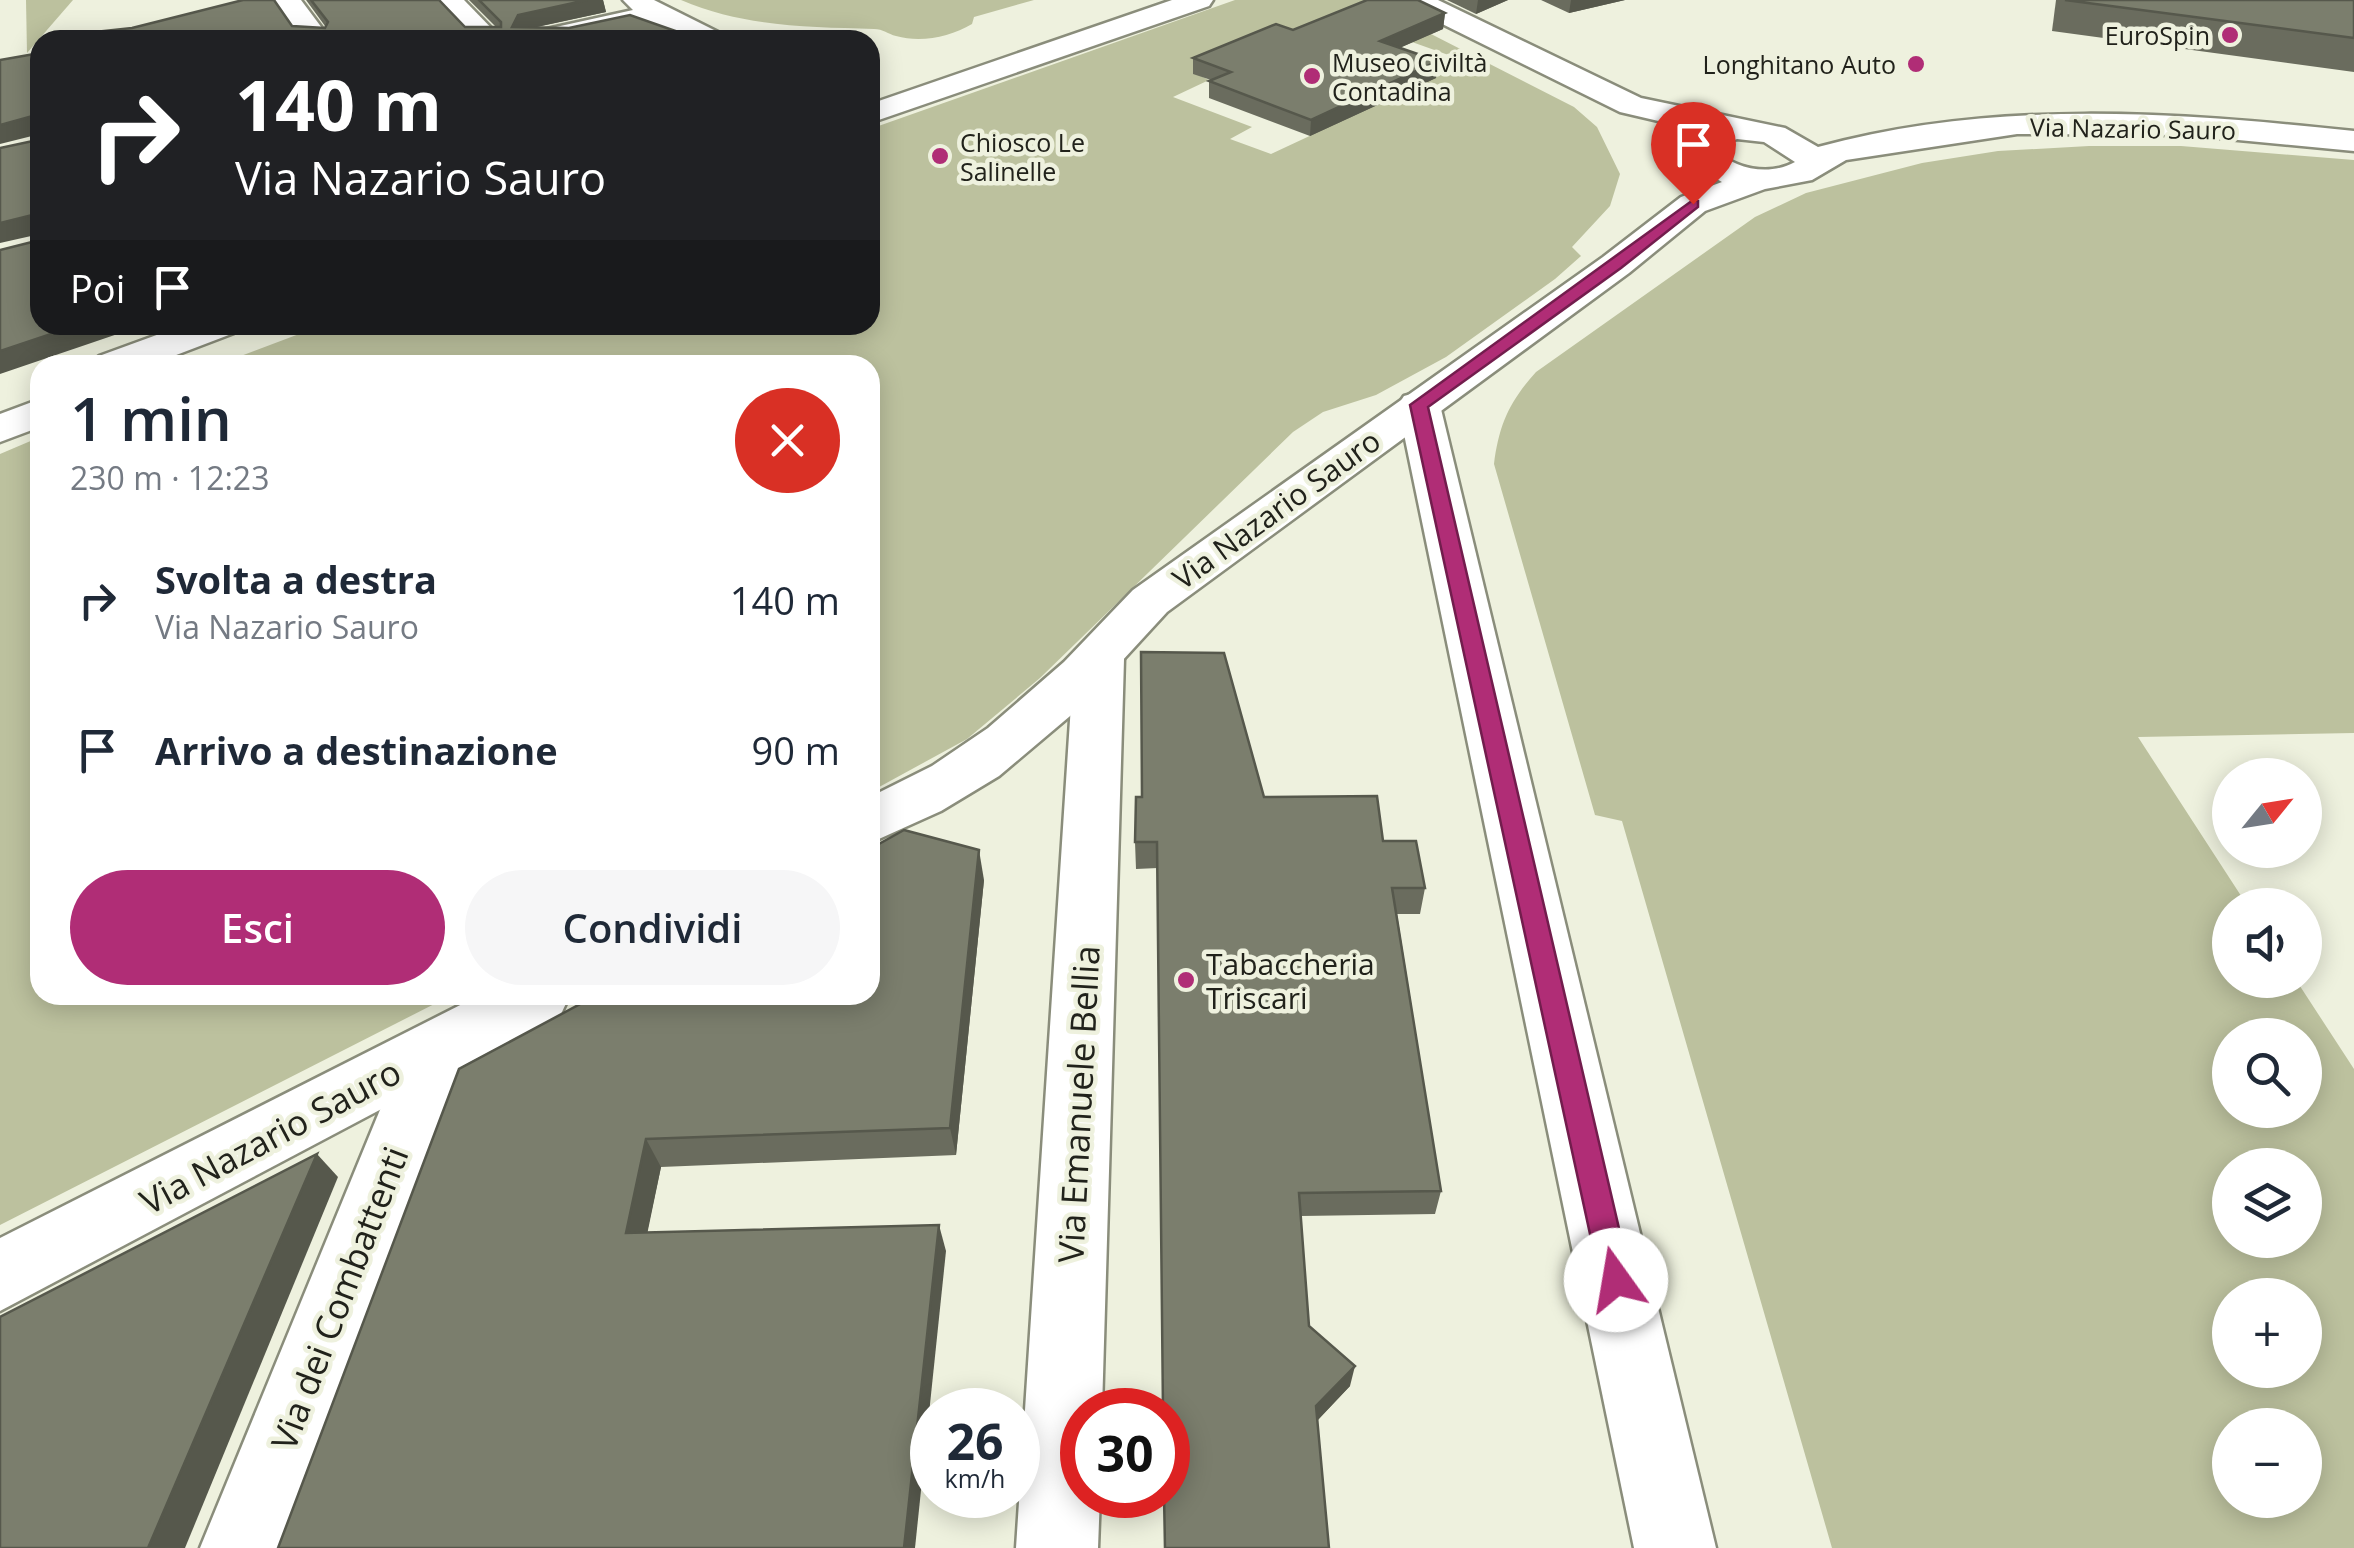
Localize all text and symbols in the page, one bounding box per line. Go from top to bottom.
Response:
place label: EuroSpin [2105,18,2210,52]
marker: EuroSpin [2219,24,2241,46]
place label: Museo Civiltà Contadina [1332,45,1487,108]
place label: Longhitano Auto [1703,47,1896,81]
marker: Longhitano Auto [1905,53,1927,75]
text: 140 m [235,56,442,152]
marker: Museo Civiltà Contadina [1301,65,1323,87]
icon: right [70,70,200,200]
pin [1651,102,1736,205]
street label: Via Nazario Sauro [2030,109,2236,147]
icon: arrive [1666,117,1721,172]
place label: Chiosco Le Salinelle [960,125,1085,188]
marker: Chiosco Le Salinelle [929,145,951,167]
text: Via Nazario Sauro [235,147,606,208]
icon: arrive [145,260,200,315]
text: Poi [70,262,125,314]
text: 1 min [70,377,232,459]
button: close [735,388,840,493]
street label: Via Nazario Sauro [1164,420,1388,598]
text: 230 m · 12:23 [70,456,269,499]
text: Svolta a destra [155,553,437,605]
icon: right [70,573,125,628]
text: 140 m [730,574,840,626]
text: Via Nazario Sauro [155,605,419,648]
icon: arrive [70,723,125,778]
text: Arrivo a destinazione [155,724,558,776]
text: 90 m [751,724,840,776]
north arrow [2212,758,2322,868]
map controls [2212,758,2322,1518]
button: Esci [70,870,445,985]
button: Condividi [465,870,840,985]
button: sound [2212,888,2322,998]
place label: Tabaccheria Triscari [1206,943,1375,1018]
street label: Via Emanuele Bellia [1046,944,1110,1264]
marker: Tabaccheria Triscari [1175,969,1197,991]
button: search [2212,1018,2322,1128]
street label: Via Nazario Sauro [132,1047,408,1225]
street label: Via dei Combattenti [260,1140,418,1456]
button: layers [2212,1148,2322,1258]
position arrow [1564,1228,1668,1332]
button: + [2212,1278,2322,1388]
speed limit sign: 30 [1060,1388,1190,1518]
text: 26 [946,1407,1004,1475]
button: − [2212,1408,2322,1518]
text: km/h [945,1461,1005,1495]

